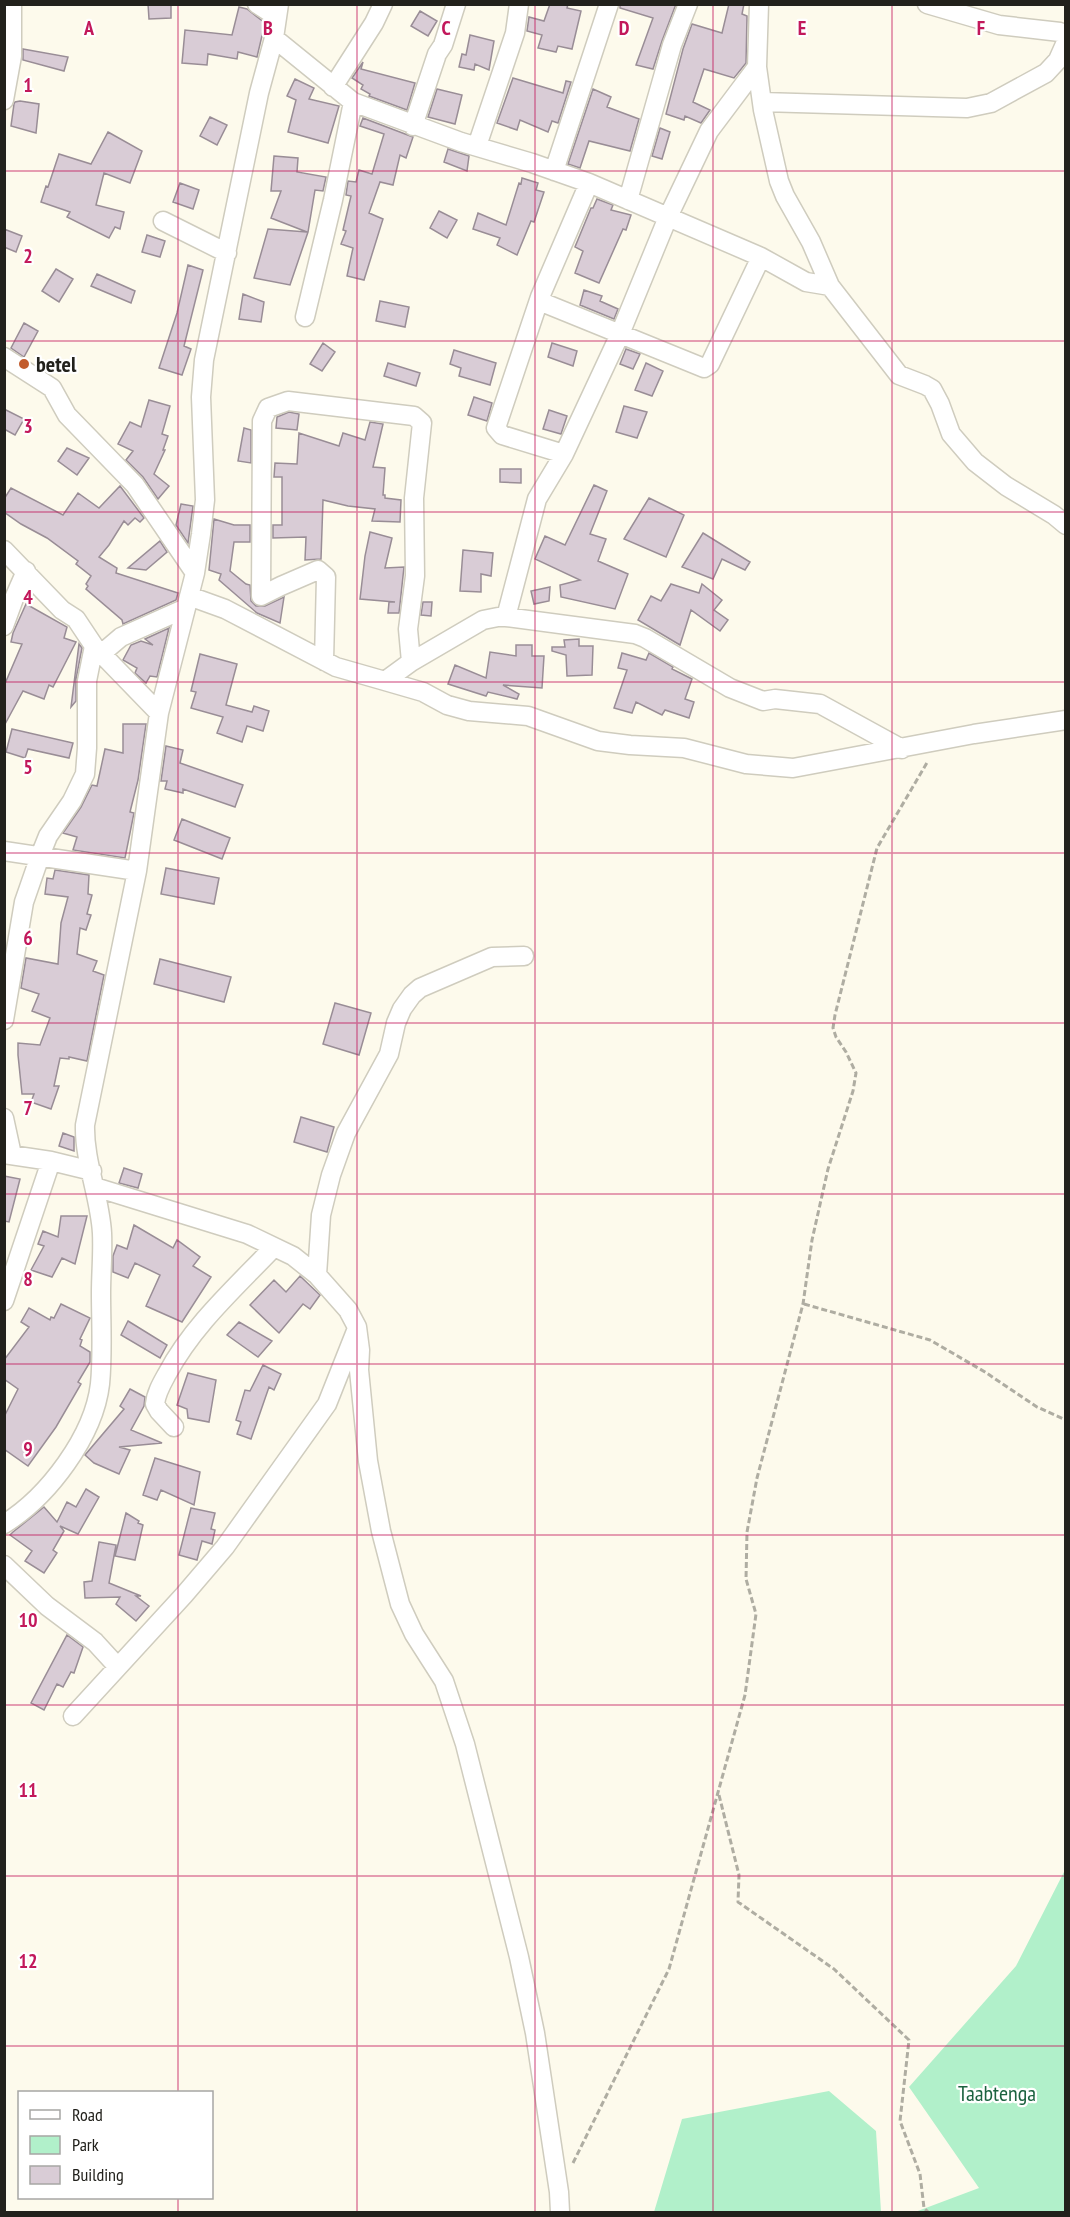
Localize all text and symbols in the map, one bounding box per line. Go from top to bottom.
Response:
text: A [83,15,95,41]
text: B [263,15,273,41]
text: C [441,15,451,41]
text: D [619,15,630,41]
text: E [798,15,806,41]
text: F [977,15,985,41]
text: 1 [23,72,33,98]
text: 2 [23,243,33,269]
place label: betel [36,350,77,378]
marker: betel [17,357,31,371]
text: 3 [23,413,33,439]
text: 4 [23,584,33,610]
text: 5 [23,754,33,780]
text: 6 [23,925,33,951]
text: 7 [23,1095,33,1121]
text: 8 [23,1266,33,1292]
text: 9 [23,1436,33,1462]
text: 10 [18,1607,38,1633]
text: 11 [18,1777,38,1803]
text: 12 [18,1948,38,1974]
park label: Taabtenga [958,2079,1036,2107]
legend [18,2091,213,2199]
text: Road [72,2103,103,2126]
text: Park [72,2133,99,2156]
text: Building [72,2163,124,2186]

